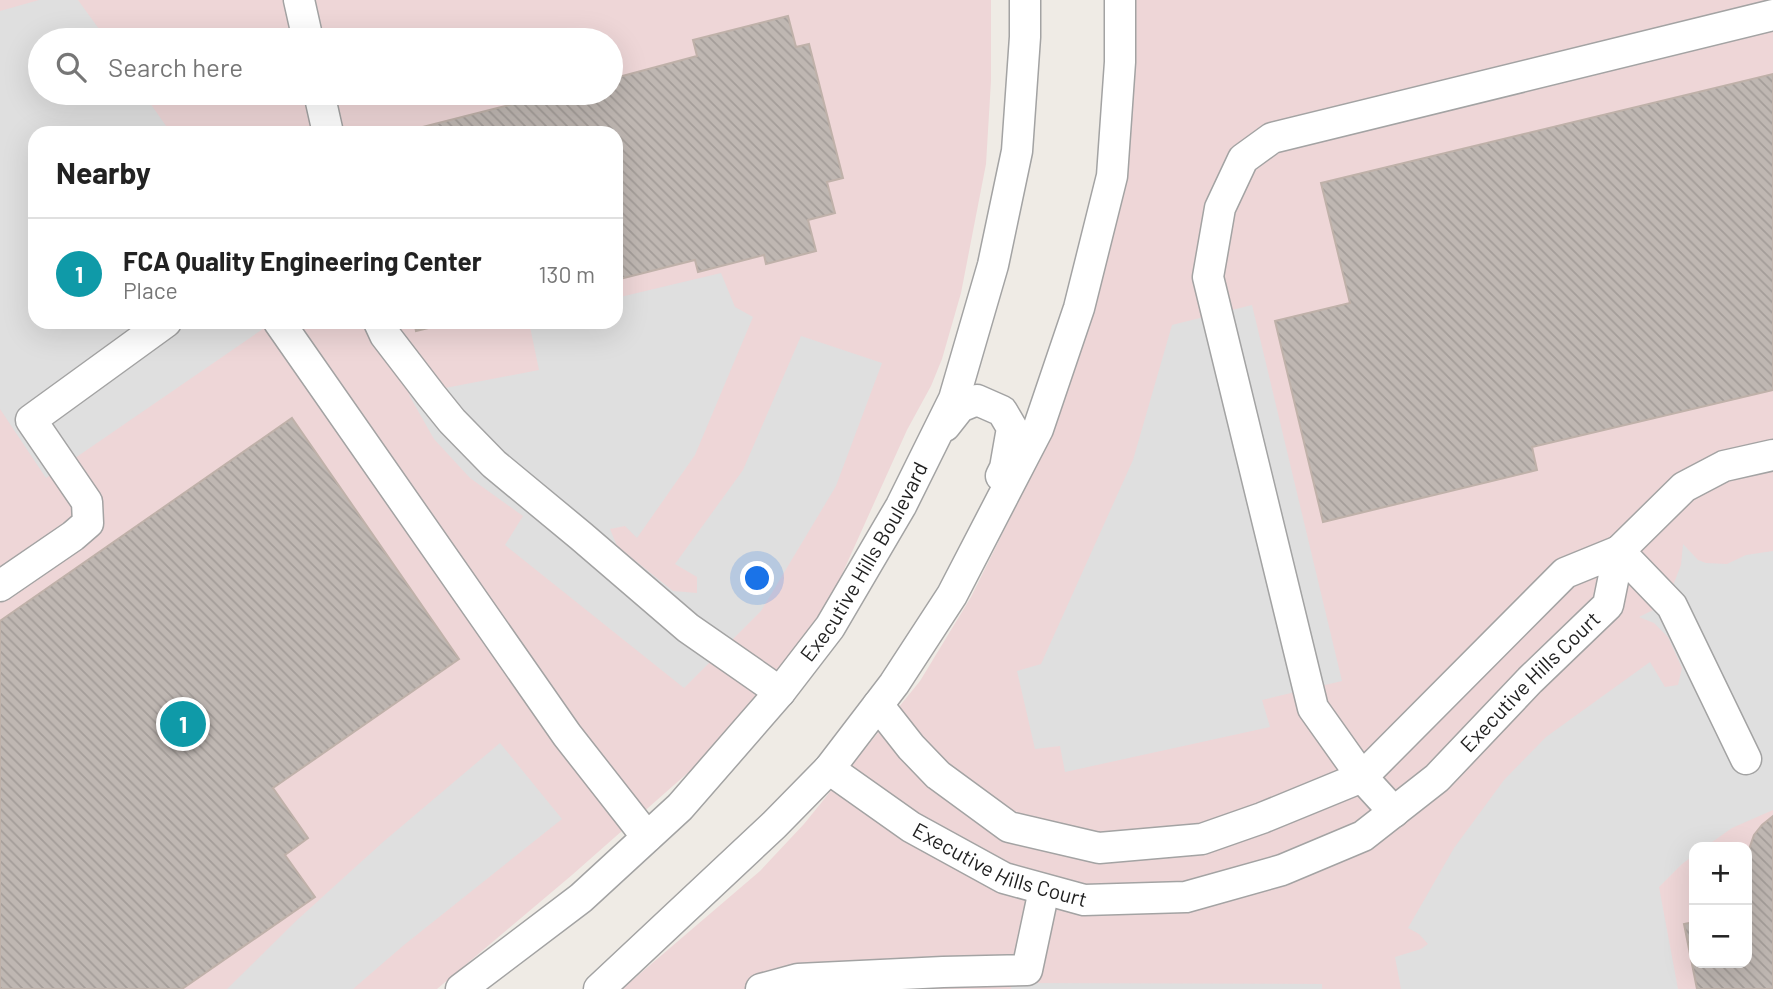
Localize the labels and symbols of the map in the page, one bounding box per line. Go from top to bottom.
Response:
street label: Executive Hills Boulevard [794,457,932,666]
your location [740,561,774,595]
street label: Executive Hills Court [1454,606,1604,757]
pin: 1 [160,698,206,750]
street label: Executive Hills Court [909,816,1090,911]

